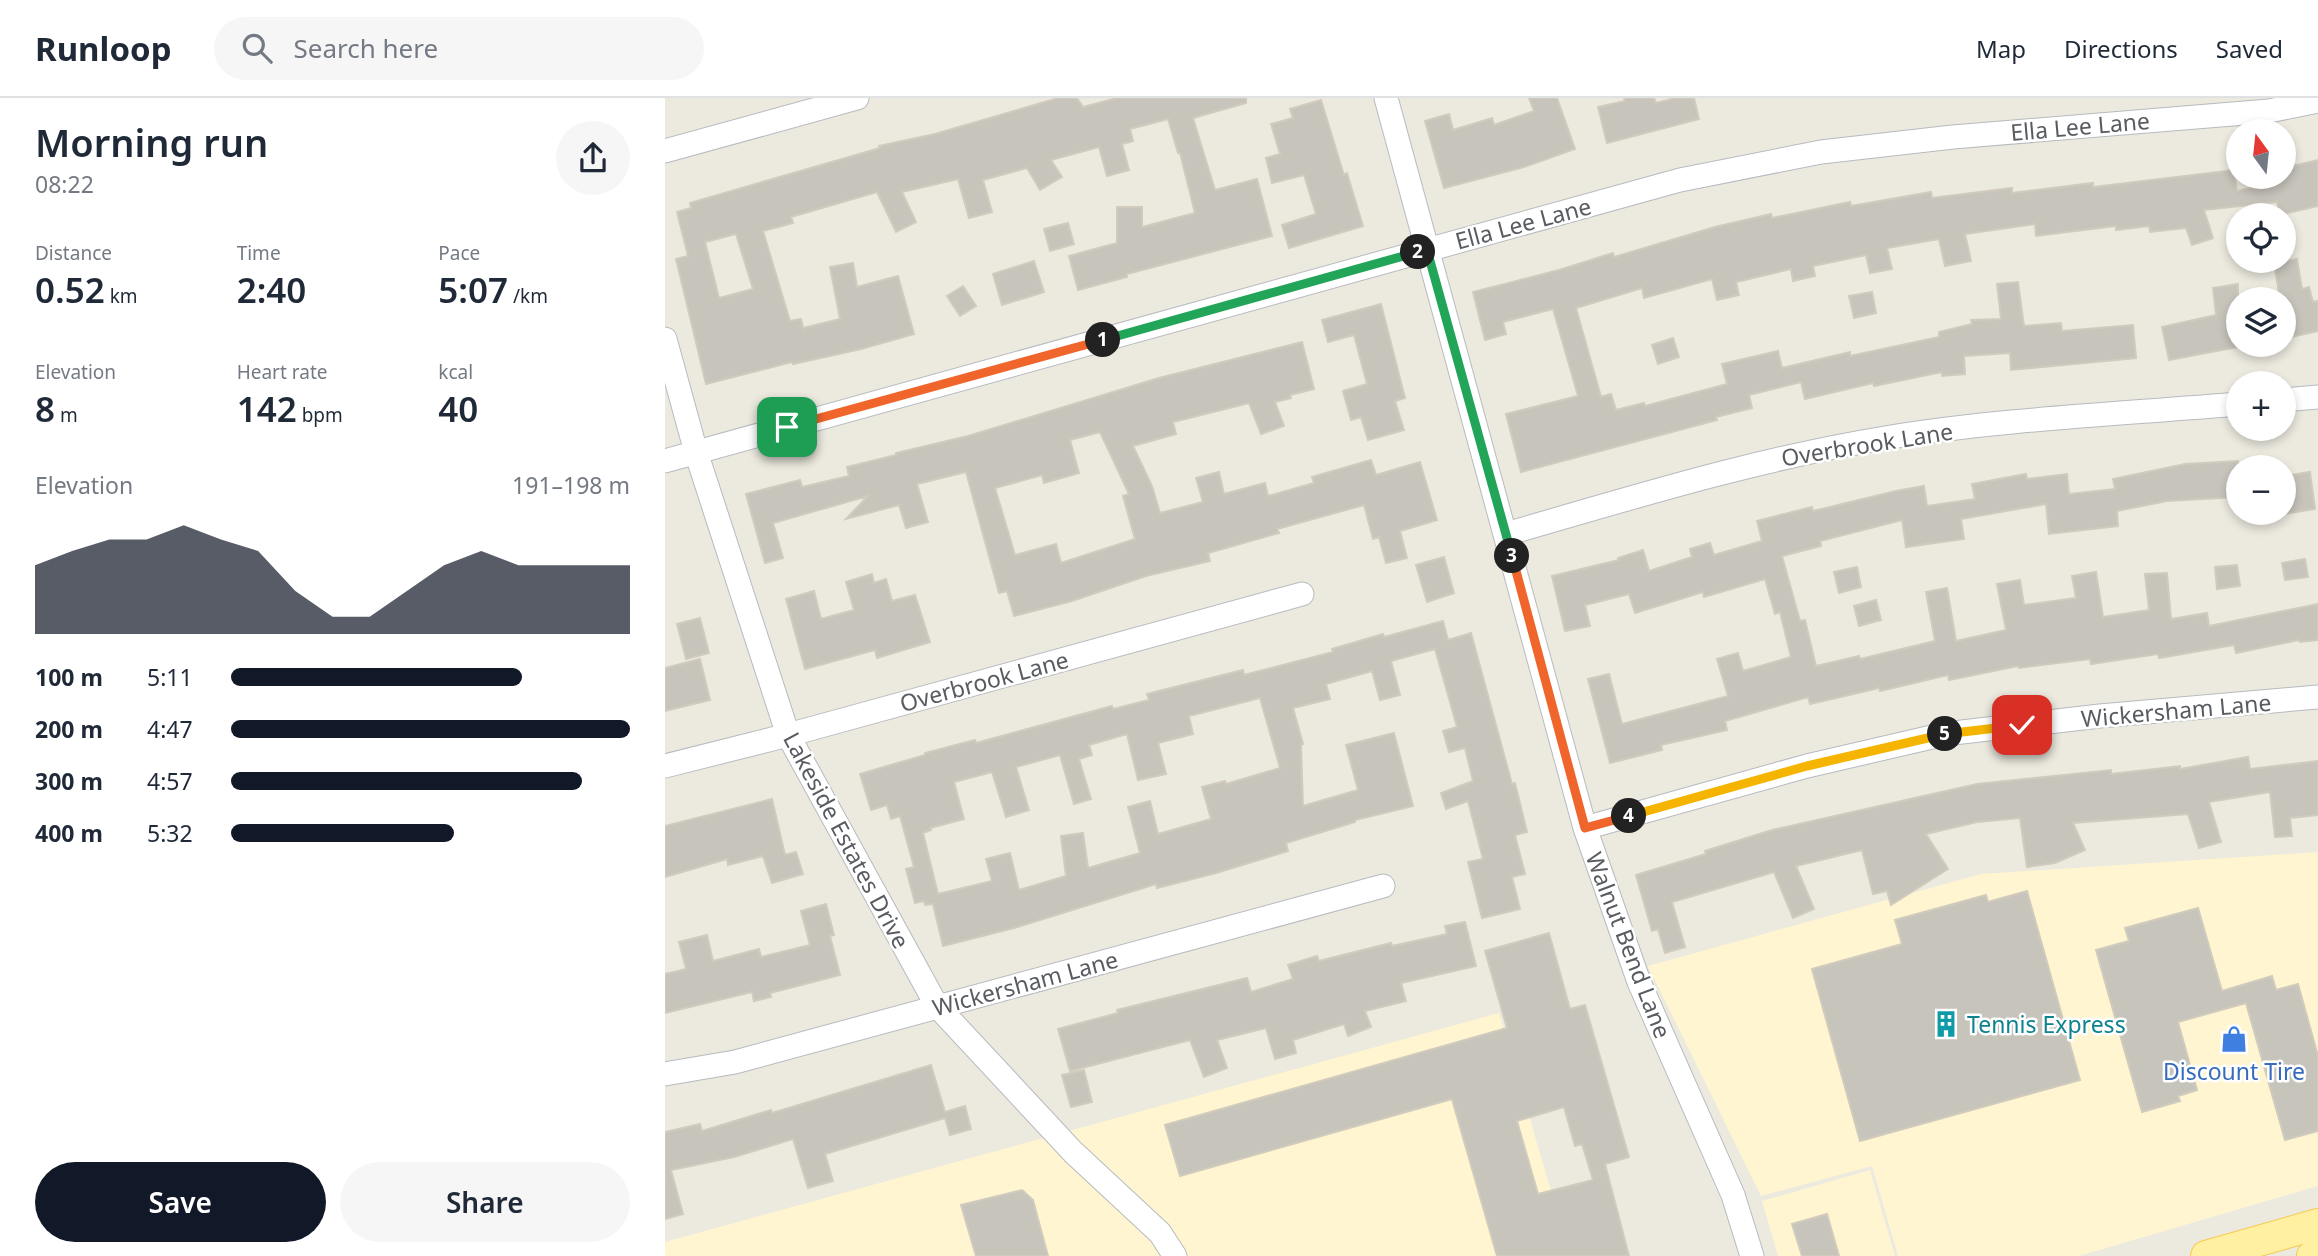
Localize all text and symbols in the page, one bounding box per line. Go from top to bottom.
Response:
search box [214,17,704,80]
text: Runloop [35,26,172,71]
icon: search [238,29,276,67]
text: Search here [294,30,438,66]
text: Map [1976,32,2026,65]
text: Directions [2064,32,2178,65]
text: Saved [2216,32,2283,65]
street label: Ella Lee Lane [2009,104,2151,148]
text: Morning run [35,116,268,168]
north arrow [2226,119,2296,189]
map controls [2226,119,2296,525]
button: share [556,121,630,195]
text: 08:22 [35,168,94,200]
street label: Ella Lee Lane [1451,189,1595,257]
button: locate [2226,203,2296,273]
pin: 2 [1401,234,1435,270]
text: 2 [1412,238,1423,264]
text: Distance [35,240,112,266]
text: Time [237,240,281,266]
text: Pace [438,240,480,266]
text: 0.52 [35,266,105,313]
text: 2:40 [237,266,306,313]
text: 5:07 [438,266,508,313]
text: km [105,283,138,309]
text: /km [508,283,548,309]
button: layers [2226,287,2296,357]
pin: 1 [1085,322,1121,358]
text: 1 [1097,326,1108,352]
text: Elevation [35,359,116,385]
text: Heart rate [237,359,327,385]
text: kcal [438,359,473,385]
button: + [2226,371,2296,441]
text: 8 [35,385,55,432]
text: 142 [237,385,297,432]
text: 40 [438,385,478,432]
pin [757,397,817,457]
text: m [55,402,78,428]
text: bpm [297,402,343,428]
icon: arrive [768,408,806,446]
street label: Overbrook Lane [1779,415,1955,473]
button: − [2226,455,2296,525]
text: Elevation [35,469,133,501]
text: 191–198 m [512,469,630,501]
pin: 3 [1495,538,1529,574]
text: 3 [1506,542,1517,568]
street label: Overbrook Lane [896,643,1072,719]
text: 100 m [35,661,103,693]
text: 5:11 [147,661,193,693]
street label: Wickersham Lane [2080,686,2272,734]
pin [1992,695,2052,755]
icon: check [2003,706,2041,744]
text: 200 m [35,713,103,745]
text: 4:47 [147,713,193,745]
pin: 5 [1927,716,1963,752]
text: 5 [1939,720,1950,746]
street label: Lakeside Estates Drive [776,726,918,954]
text: 300 m [35,765,103,797]
text: 4:57 [147,765,193,797]
pin: 4 [1611,798,1647,834]
text: 4 [1623,802,1634,828]
text: 400 m [35,817,103,849]
text: 5:32 [147,817,193,849]
street label: Walnut Bend Lane [1579,847,1679,1043]
street label: Wickersham Lane [929,943,1121,1023]
place label: Tennis Express [1967,1008,2126,1040]
building icon: Tennis Express [1931,1009,1961,1039]
shop icon: Discount Tire [2219,1024,2249,1054]
place label: Discount Tire [2163,1055,2305,1087]
button: Save [35,1162,326,1242]
button: Share [340,1162,630,1242]

